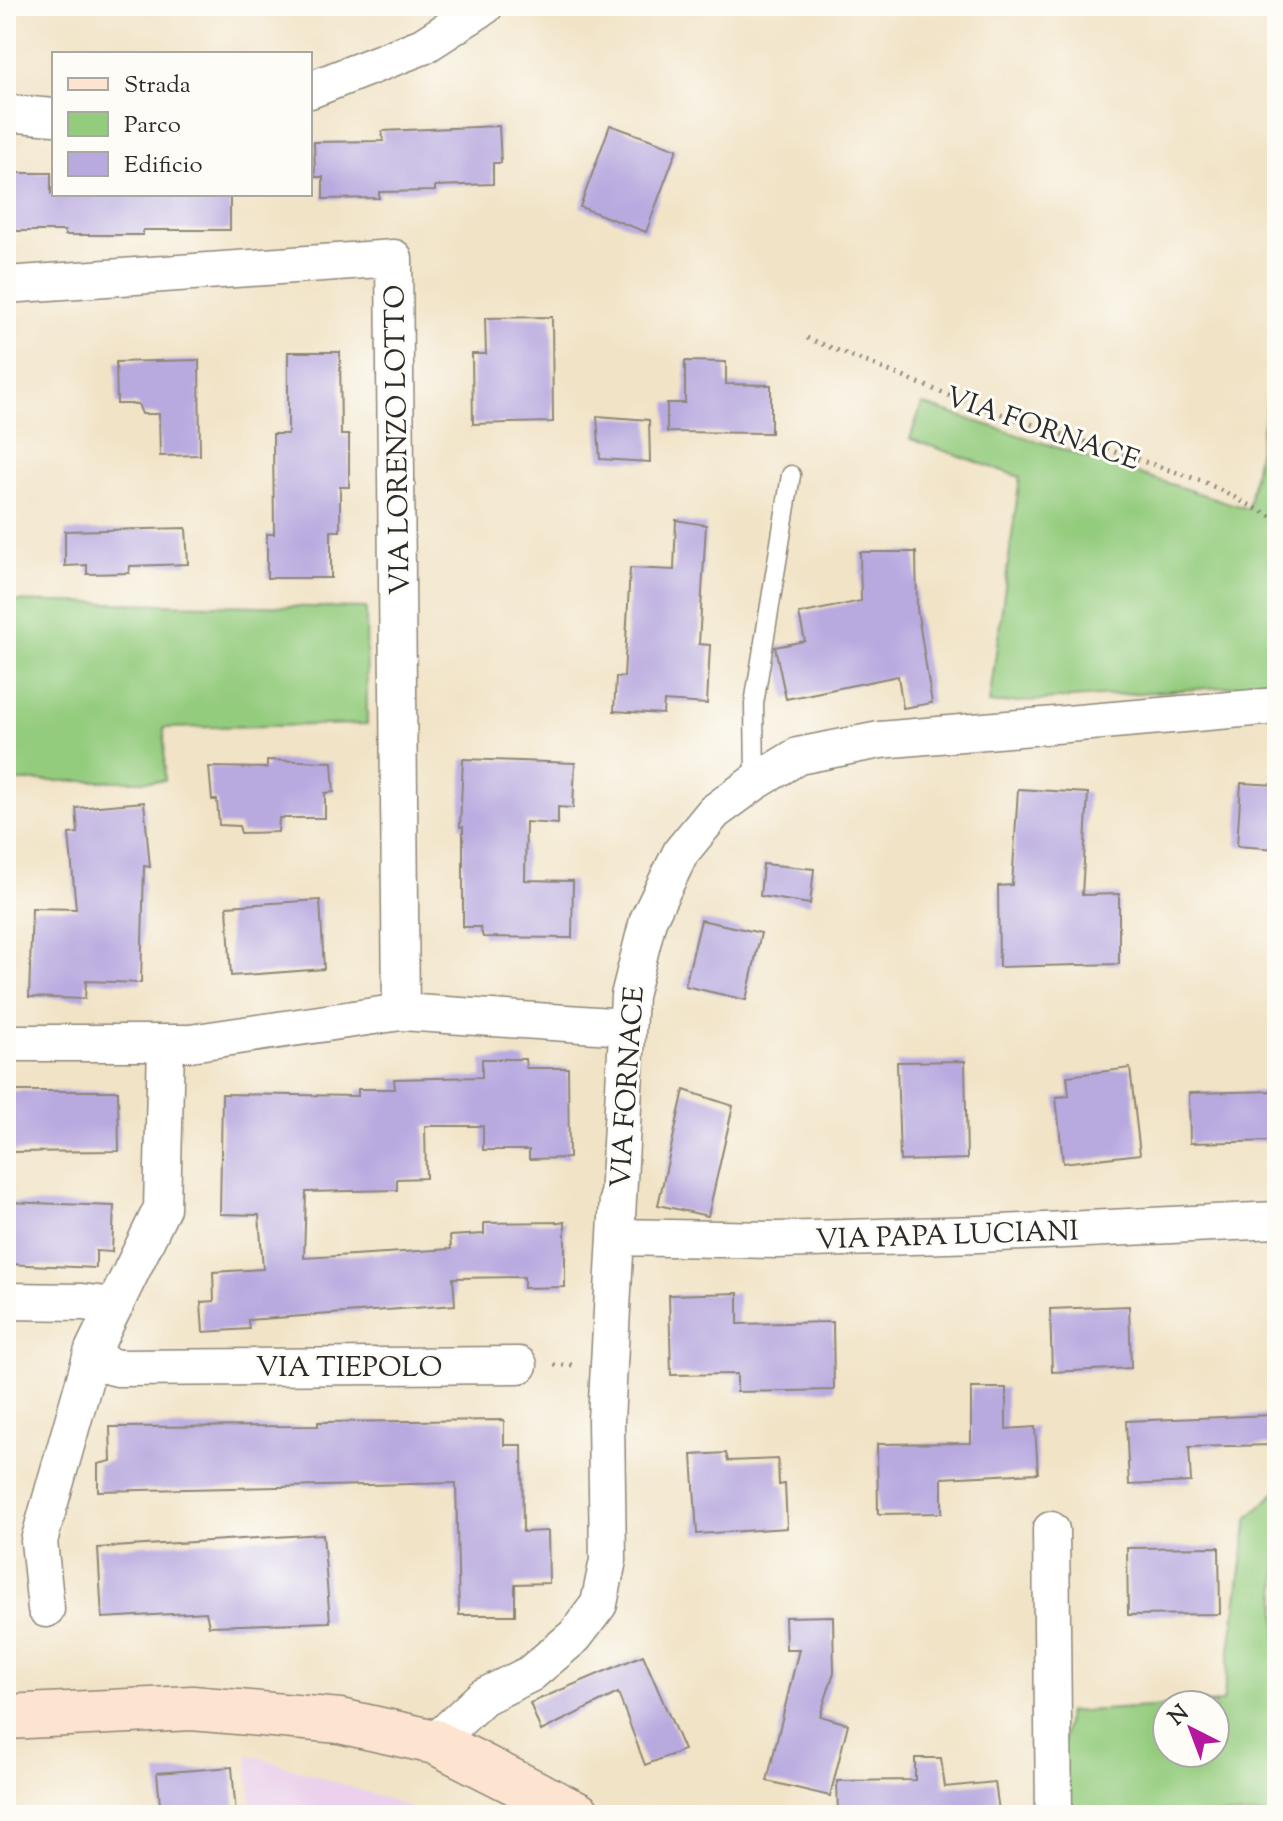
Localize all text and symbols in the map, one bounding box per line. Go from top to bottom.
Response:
legend [52,52,312,196]
text: Strada [124,69,191,103]
text: Parco [124,109,181,143]
text: Edificio [124,149,203,183]
street label: VIA LORENZO LOTTO [376,284,422,595]
street label: VIA FORNACE [940,378,1144,482]
street label: VIA FORNACE [602,985,656,1190]
street label: VIA PAPA LUCIANI [815,1212,1079,1262]
street label: VIA TIEPOLO [256,1349,442,1389]
north arrow [1151,1689,1231,1769]
text: N [1162,1698,1197,1734]

